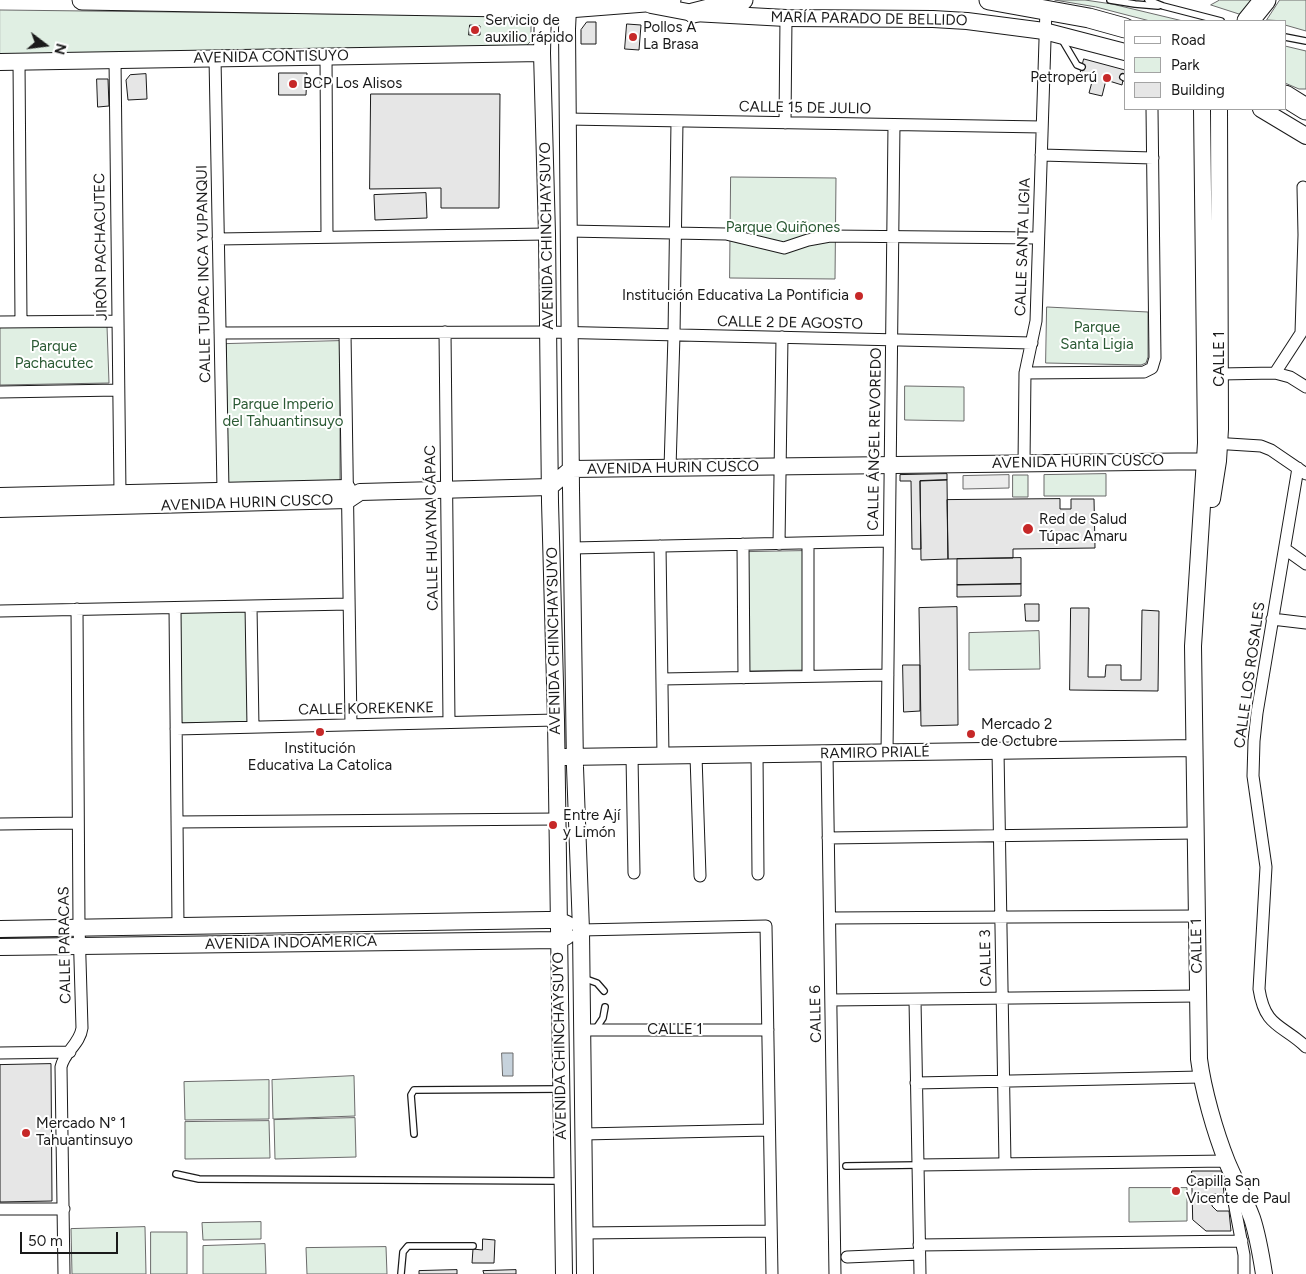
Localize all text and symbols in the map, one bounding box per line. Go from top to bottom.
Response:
street label: MARÍA PARADO DE BELLIDO [770,8,968,30]
place label: Servicio de auxilio rápido [485,12,573,47]
place label: Pollos A La Brasa [643,19,699,54]
north arrow [20,20,70,70]
legend [1124,20,1286,110]
marker: Servicio de auxilio rápido [469,24,481,36]
marker: Pollos A La Brasa [627,31,639,43]
text: Road [1171,31,1206,49]
text: N [50,42,70,56]
street label: AVENIDA CONTISUYO [193,47,349,67]
text: Park [1171,56,1200,74]
place label: Petroperú [1030,69,1097,87]
marker: Petroperú [1101,72,1113,84]
place label: BCP Los Alisos [303,75,402,93]
marker: BCP Los Alisos [287,78,299,90]
text: Building [1171,81,1225,99]
street label: CALLE 15 DE JULIO [739,98,871,118]
street label: AVENIDA CHINCHAYSUYO [536,142,558,330]
street label: CALLE TUPAC INCA YUPANQUI [193,165,215,383]
street label: JIRÓN PACHACUTEC [91,173,111,321]
street label: CALLE SANTA LIGIA [1012,177,1034,317]
park label: Parque Quiñones [726,219,840,237]
place label: Institución Educativa La Pontificia [622,287,849,305]
marker: Institución Educativa La Pontificia [853,290,865,302]
street label: CALLE 2 DE AGOSTO [717,313,863,333]
park label: Parque Santa Ligia [1060,319,1134,354]
street label: CALLE 1 [1211,331,1229,387]
park label: Parque Pachacutec [15,338,93,373]
street label: CALLE ÁNGEL REVOREDO [864,347,886,531]
park label: Parque Imperio del Tahuantinsuyo [222,396,344,431]
street label: CALLE HUAYNA CÁPAC [422,445,442,611]
street label: AVENIDA HURIN CUSCO [992,451,1164,473]
street label: AVENIDA HURIN CUSCO [587,457,759,479]
street label: AVENIDA HURIN CUSCO [161,491,333,515]
place label: Red de Salud Túpac Amaru [1039,511,1127,546]
marker: Red de Salud Túpac Amaru [1021,522,1035,536]
street label: AVENIDA CHINCHAYSUYO [543,547,565,735]
street label: CALLE LOS ROSALES [1231,601,1269,749]
street label: CALLE KOREKENKE [298,699,434,719]
place label: Mercado 2 de Octubre [981,716,1058,751]
marker: Institución Educativa La Catolica [314,726,326,738]
marker: Mercado 2 de Octubre [965,728,977,740]
place label: Institución Educativa La Catolica [248,740,392,775]
street label: RAMIRO PRIALÉ [820,743,930,763]
place label: Entre Ají y Limón [563,807,621,842]
marker: Entre Ají y Limón [547,819,559,831]
street label: CALLE PARACAS [55,886,75,1004]
street label: CALLE 1 [1188,918,1206,974]
street label: CALLE 3 [977,929,995,987]
street label: AVENIDA INDOAMERICA [205,932,377,954]
street label: AVENIDA CHINCHAYSUYO [549,952,571,1140]
street label: CALLE 6 [806,985,826,1043]
street label: CALLE 1 [647,1021,703,1039]
place label: Mercado N° 1 Tahuantinsuyo [36,1115,133,1150]
marker: Mercado N° 1 Tahuantinsuyo [20,1127,32,1139]
place label: Capilla San Vicente de Paul [1186,1173,1291,1208]
marker: Capilla San Vicente de Paul [1170,1185,1182,1197]
scale bar [22,1222,120,1254]
text: 50 m [28,1232,63,1250]

